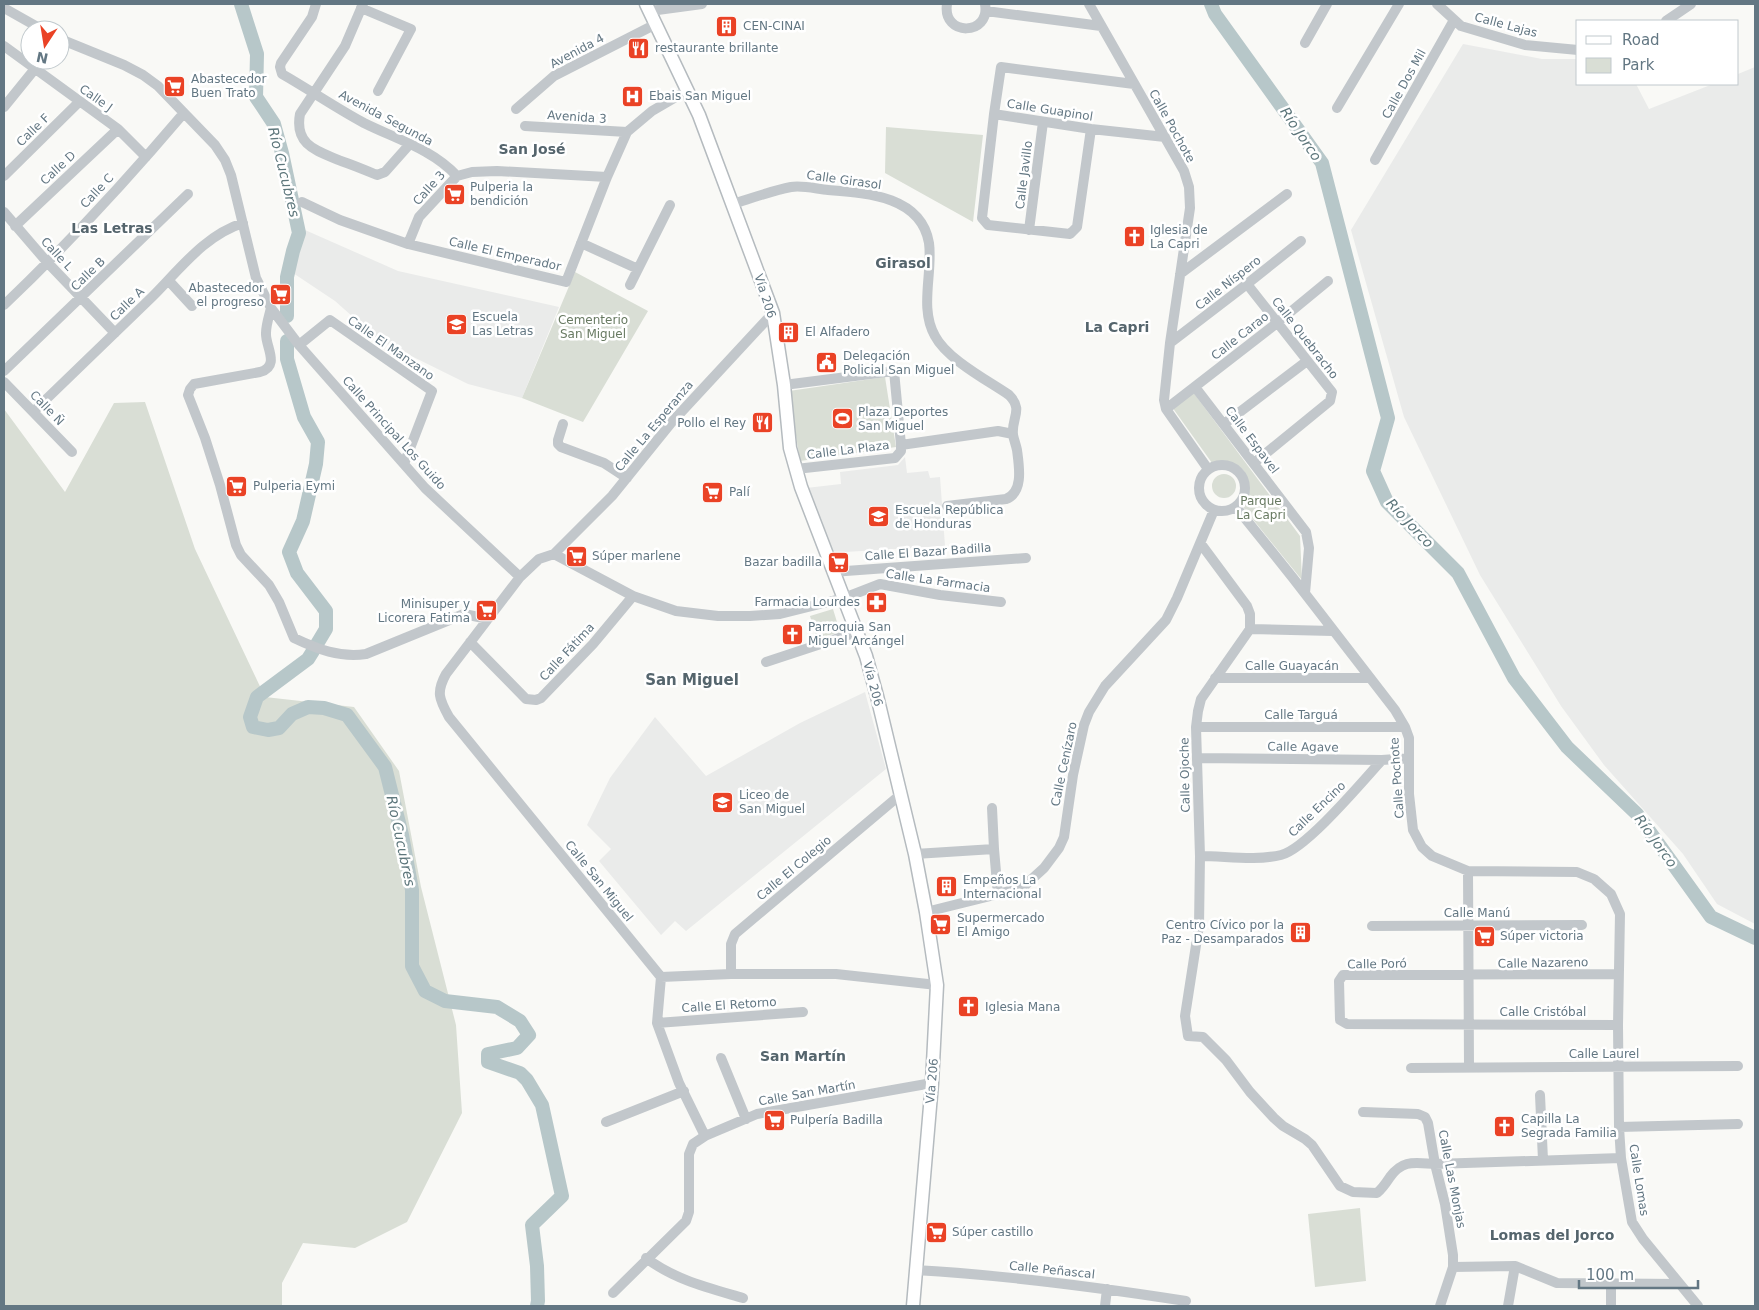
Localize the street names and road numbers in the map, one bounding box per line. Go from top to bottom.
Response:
street label: Calle Lajas [1473,10,1539,40]
street label: Avenida 4 [548,31,606,71]
street label: Calle Dos Mil [1379,47,1429,121]
street label: Calle J [77,82,115,114]
street label: Avenida Segunda [337,87,435,149]
street label: Calle Pochote [1146,87,1198,165]
street label: Calle Guapinol [1006,96,1094,124]
street label: Avenida 3 [547,108,607,126]
street label: Calle F [14,111,52,149]
street label: Calle Javillo [1013,140,1035,210]
street label: Calle D [38,148,78,188]
street label: Calle 3 [410,168,448,208]
street label: Calle Girasol [806,168,882,192]
street label: Calle C [78,171,116,211]
street label: Calle L [38,234,76,274]
street label: Calle El Emperador [448,234,563,274]
street label: Calle Níspero [1192,253,1264,313]
street label: Calle B [68,254,108,294]
street label: Vía 206 [751,272,779,320]
street label: Calle A [107,284,147,324]
street label: Calle Quebracho [1269,294,1341,382]
street label: Calle Carao [1209,309,1271,363]
street label: Calle El Manzano [345,313,437,383]
street label: Calle Principal Los Guido [339,373,449,493]
street label: Calle La Esperanza [612,378,696,474]
street label: Calle Ñ [27,387,68,428]
street label: Calle Espavel [1222,404,1282,476]
street label: Calle La Plaza [806,438,890,462]
street label: Calle El Bazar Badilla [864,541,992,563]
street label: Calle La Farmacia [885,567,991,595]
street label: Calle Fátima [537,620,597,684]
street label: Calle Guayacán [1245,659,1339,673]
street label: Vía 206 [860,660,886,708]
street label: Calle Targuá [1264,708,1338,722]
street label: Calle Cenízaro [1048,720,1080,808]
street label: Calle Ojoche [1177,737,1193,813]
street label: Calle Pochote [1387,737,1407,819]
street label: Calle Agave [1267,739,1339,755]
street label: Calle Encino [1286,778,1348,840]
street label: Calle El Colegio [754,833,834,903]
street label: Calle San Miguel [562,838,636,924]
street label: Calle Manú [1444,906,1510,920]
street label: Calle Nazareno [1498,955,1588,971]
street label: Calle Poró [1347,956,1407,972]
street label: Calle El Retorno [681,995,777,1015]
street label: Calle Cristóbal [1500,1005,1586,1019]
street label: Calle Laurel [1569,1047,1639,1061]
street label: Vía 206 [923,1058,941,1104]
street label: Calle San Martín [757,1078,857,1108]
street label: Calle Las Monjas [1436,1129,1468,1229]
street label: Calle Lomas [1626,1143,1652,1217]
street label: Calle Peñascal [1008,1259,1096,1281]

